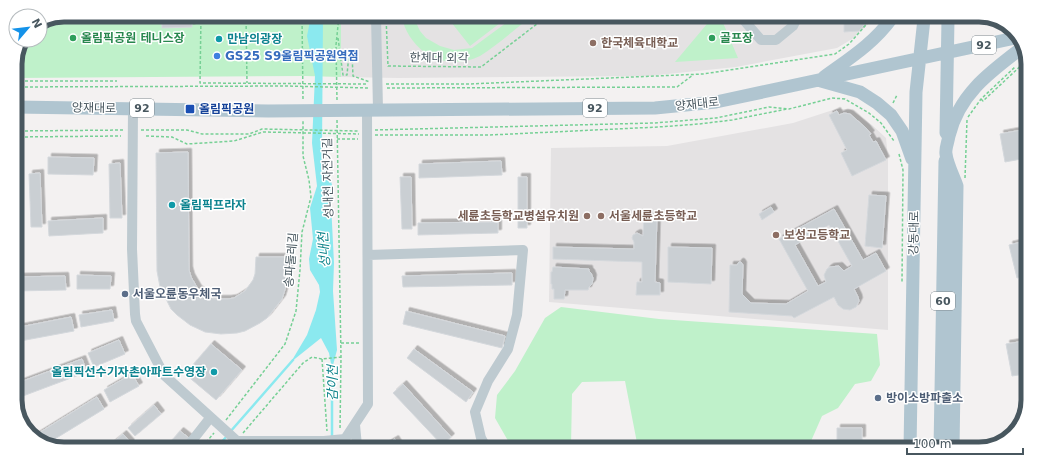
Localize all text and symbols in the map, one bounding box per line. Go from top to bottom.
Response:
north arrow [8,8,48,48]
text: N [28,16,44,31]
place label: 올림픽공원 테니스장 [81,31,185,45]
place label: 골프장 [720,31,753,45]
place label: 만남의광장 [227,32,282,46]
marker: 올림픽공원 테니스장 [68,33,78,43]
marker: 골프장 [707,33,717,43]
marker: 만남의광장 [214,34,224,44]
place label: 한국체육대학교 [601,36,678,50]
road number: 92 [972,36,996,54]
marker: 한국체육대학교 [588,38,598,48]
place label: GS25 S9올림픽공원역점 [225,49,359,63]
street label: 한체대 외각 [409,50,469,66]
marker: GS25 S9올림픽공원역점 [212,51,222,61]
street label: 양재대로 [674,95,720,113]
road number: 92 [130,99,154,117]
road number: 92 [583,99,607,117]
street label: 양재대로 [72,101,116,115]
place label: 올림픽공원 [199,102,254,116]
marker: 올림픽공원 [184,103,196,115]
street label: 성내천 자전거길 [320,137,336,219]
place label: 올림픽프라자 [180,198,246,212]
marker: 올림픽프라자 [167,200,177,210]
place label: 세륜초등학교병설유치원 [458,209,579,223]
place label: 서울세륜초등학교 [609,209,697,223]
marker: 세륜초등학교병설유치원 [582,211,592,221]
marker: 서울세륜초등학교 [596,211,606,221]
street label: 강동대로 [907,211,921,255]
place label: 보성고등학교 [784,228,850,242]
marker: 보성고등학교 [771,230,781,240]
water label: 성내천 [315,231,333,268]
street label: 송파둘레길 [282,232,300,288]
place label: 서울오륜동우체국 [133,287,221,301]
marker: 서울오륜동우체국 [120,289,130,299]
road number: 60 [931,292,955,310]
water label: 감이천 [325,364,340,401]
place label: 올림픽선수기자촌아파트수영장 [51,365,206,379]
marker: 올림픽선수기자촌아파트수영장 [209,367,219,377]
place label: 방이소방파출소 [886,391,963,405]
marker: 방이소방파출소 [873,393,883,403]
scale bar [907,430,1023,456]
text: 100 m [913,437,951,451]

